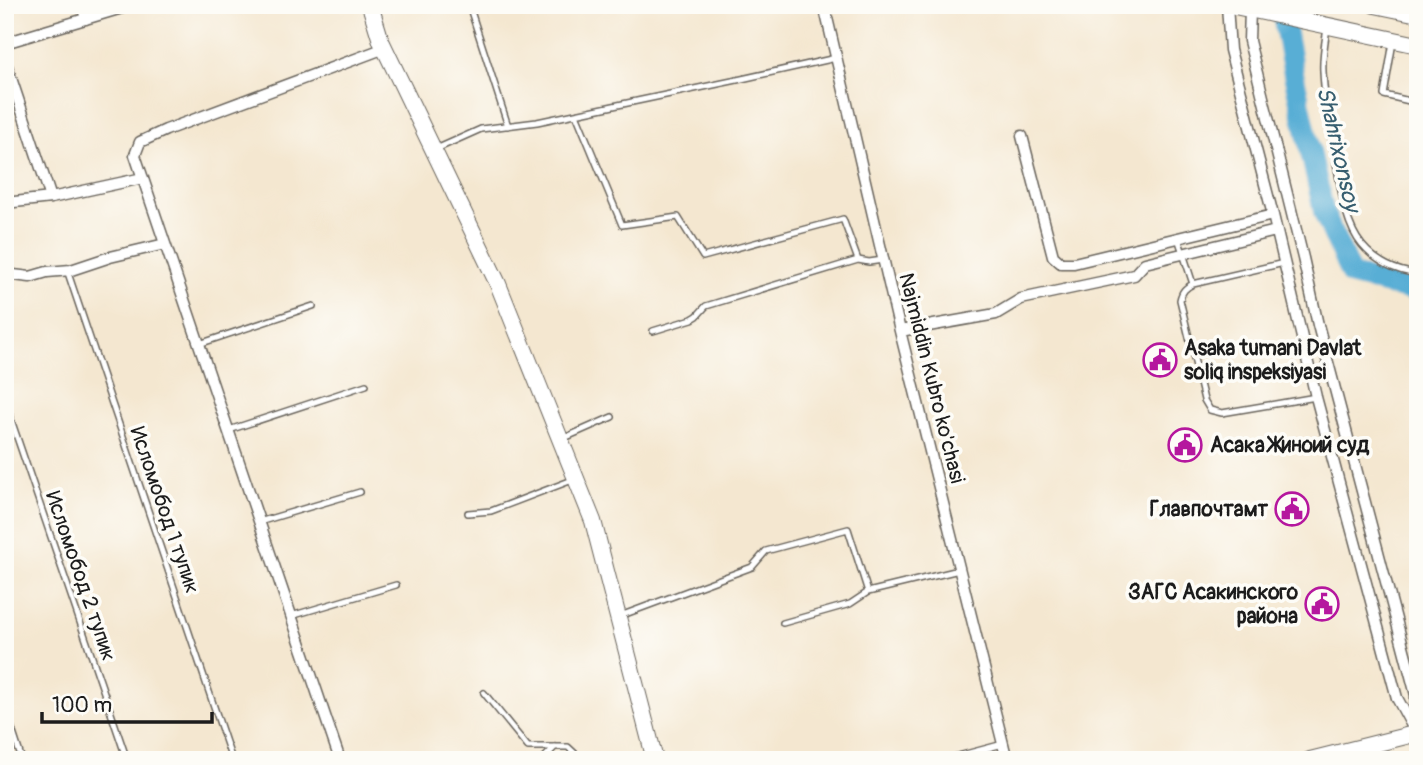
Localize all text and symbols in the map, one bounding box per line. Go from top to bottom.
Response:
water label: Shahrixonsoy [1310,84,1368,217]
street label: Najmiddin Kubro ko'chasi [892,270,971,486]
place label: Asaka tumani Davlat soliq inspeksiyasi [1184,335,1362,386]
public building icon: Asaka tumani Davlat soliq inspeksiyasi [1141,341,1179,379]
street label: Исломобод 1 тупик [123,423,206,597]
public building icon: Асака Жиноий суд [1166,426,1204,464]
place label: Асака Жиноий суд [1210,432,1370,459]
street label: Исломобод 2 тупик [39,488,122,665]
public building icon: Главпочтамт [1273,490,1311,528]
place label: Главпочтамт [1150,496,1268,523]
place label: ЗАГС Асакинского района [1128,579,1299,630]
public building icon: ЗАГС Асакинского района [1303,585,1341,623]
scale bar [42,681,212,725]
text: 100 m [52,692,112,719]

